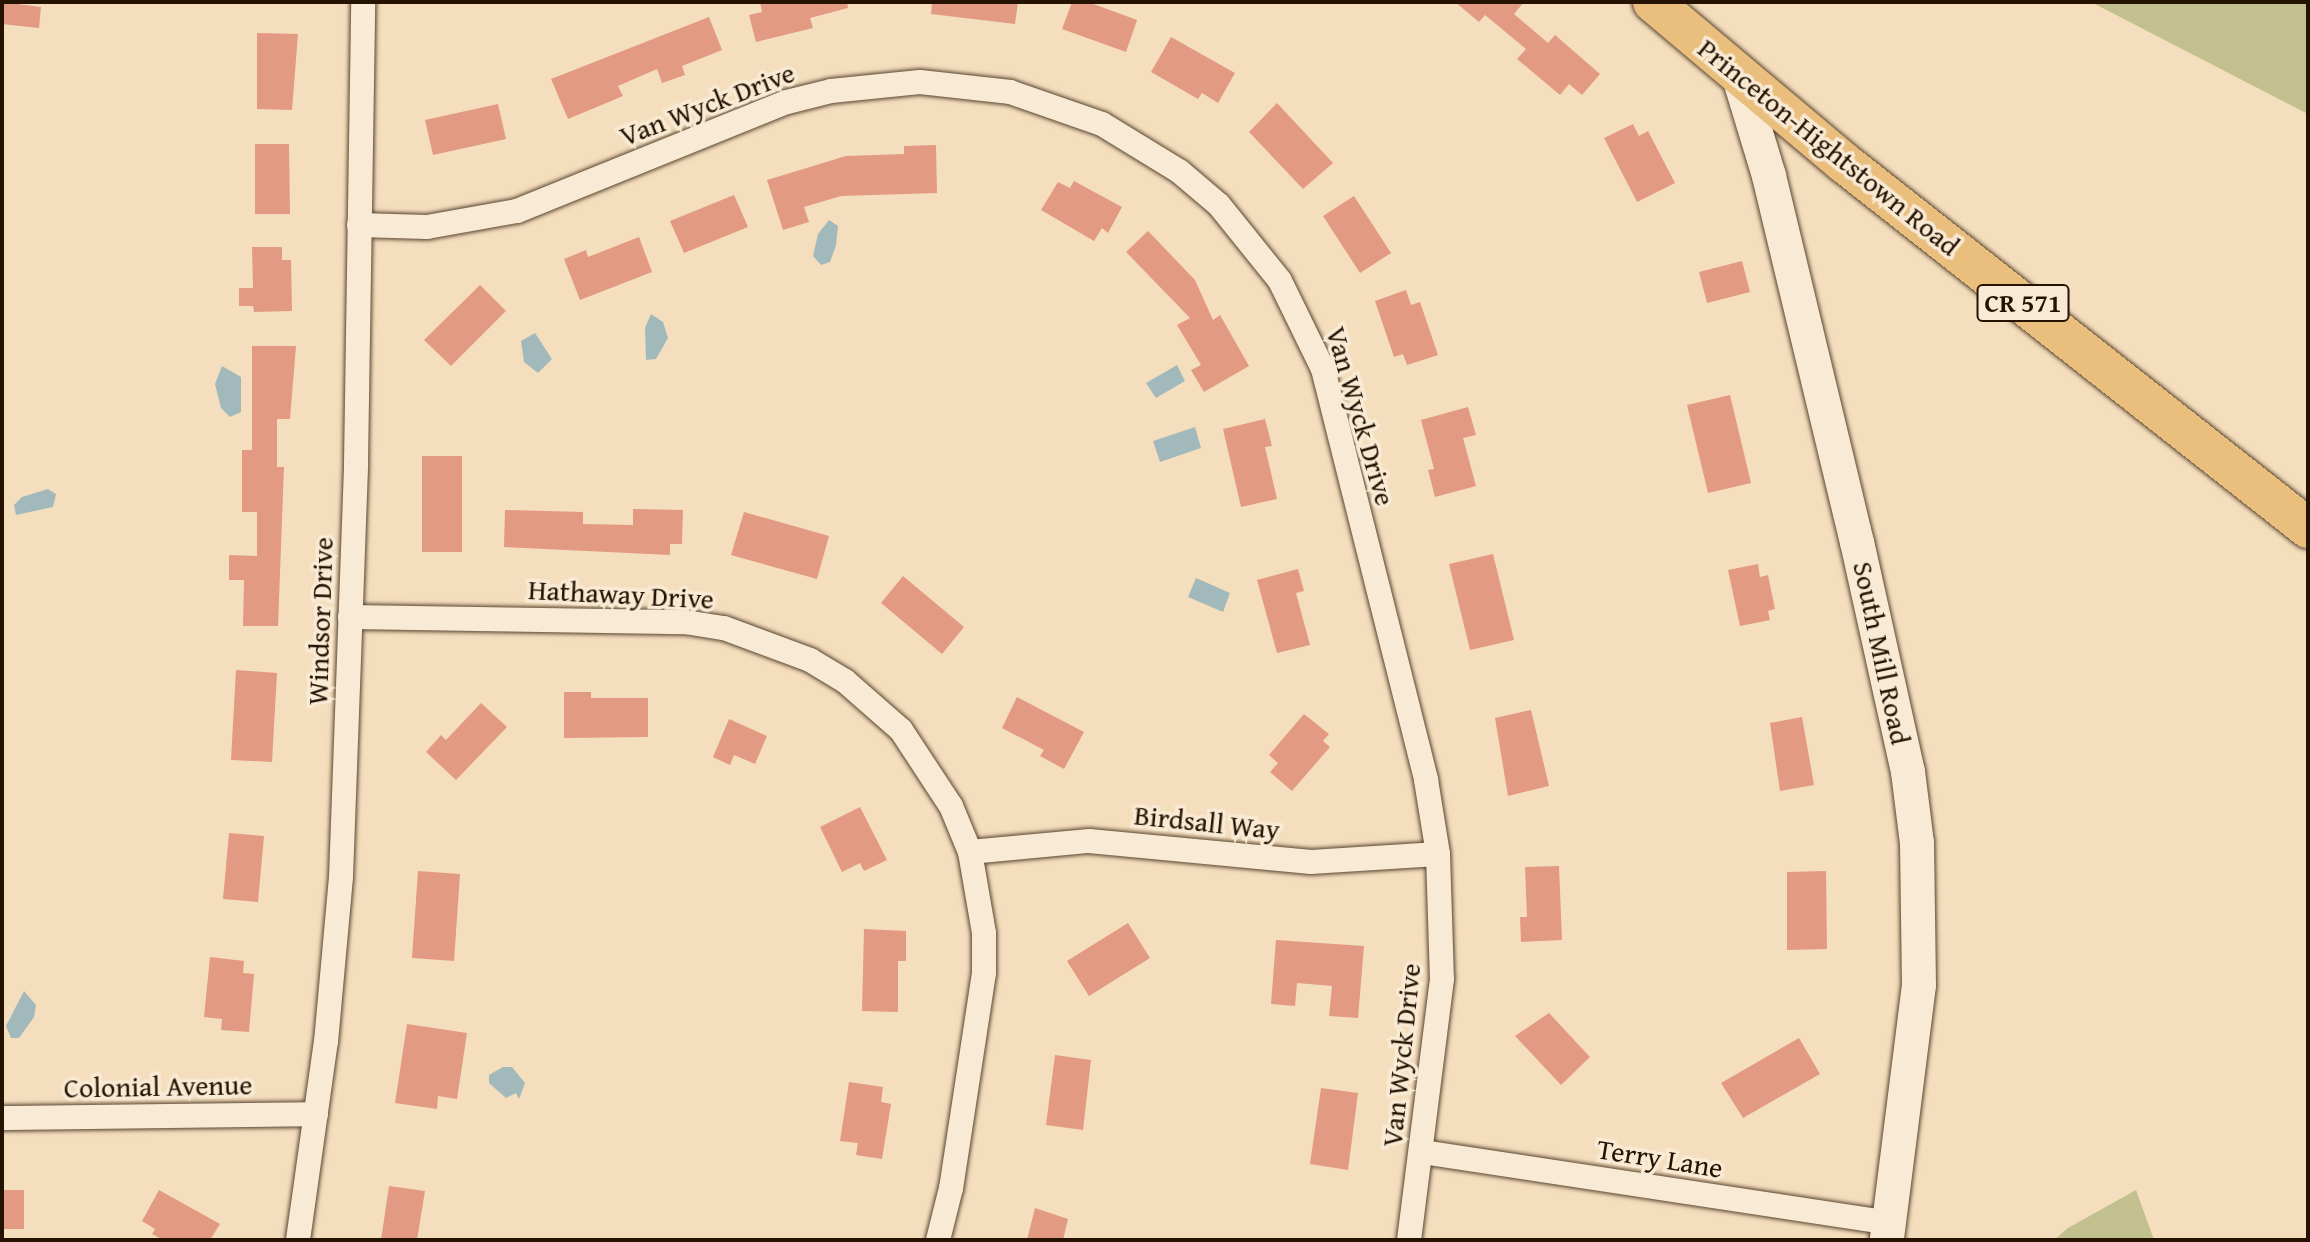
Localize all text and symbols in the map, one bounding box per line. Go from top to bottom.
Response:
street label: Princeton-Hightstown Road [1692,31,1966,263]
street label: Van Wyck Drive [615,55,799,153]
road number: CR 571 [1975,281,2071,325]
street label: Van Wyck Drive [1319,323,1403,509]
street label: Windsor Drive [300,536,340,706]
street label: South Mill Road [1846,558,1918,748]
street label: Hathaway Drive [527,572,715,616]
street label: Birdsall Way [1133,798,1281,846]
street label: Van Wyck Drive [1375,961,1427,1149]
street label: Colonial Avenue [63,1068,253,1104]
street label: Terry Lane [1595,1131,1725,1185]

